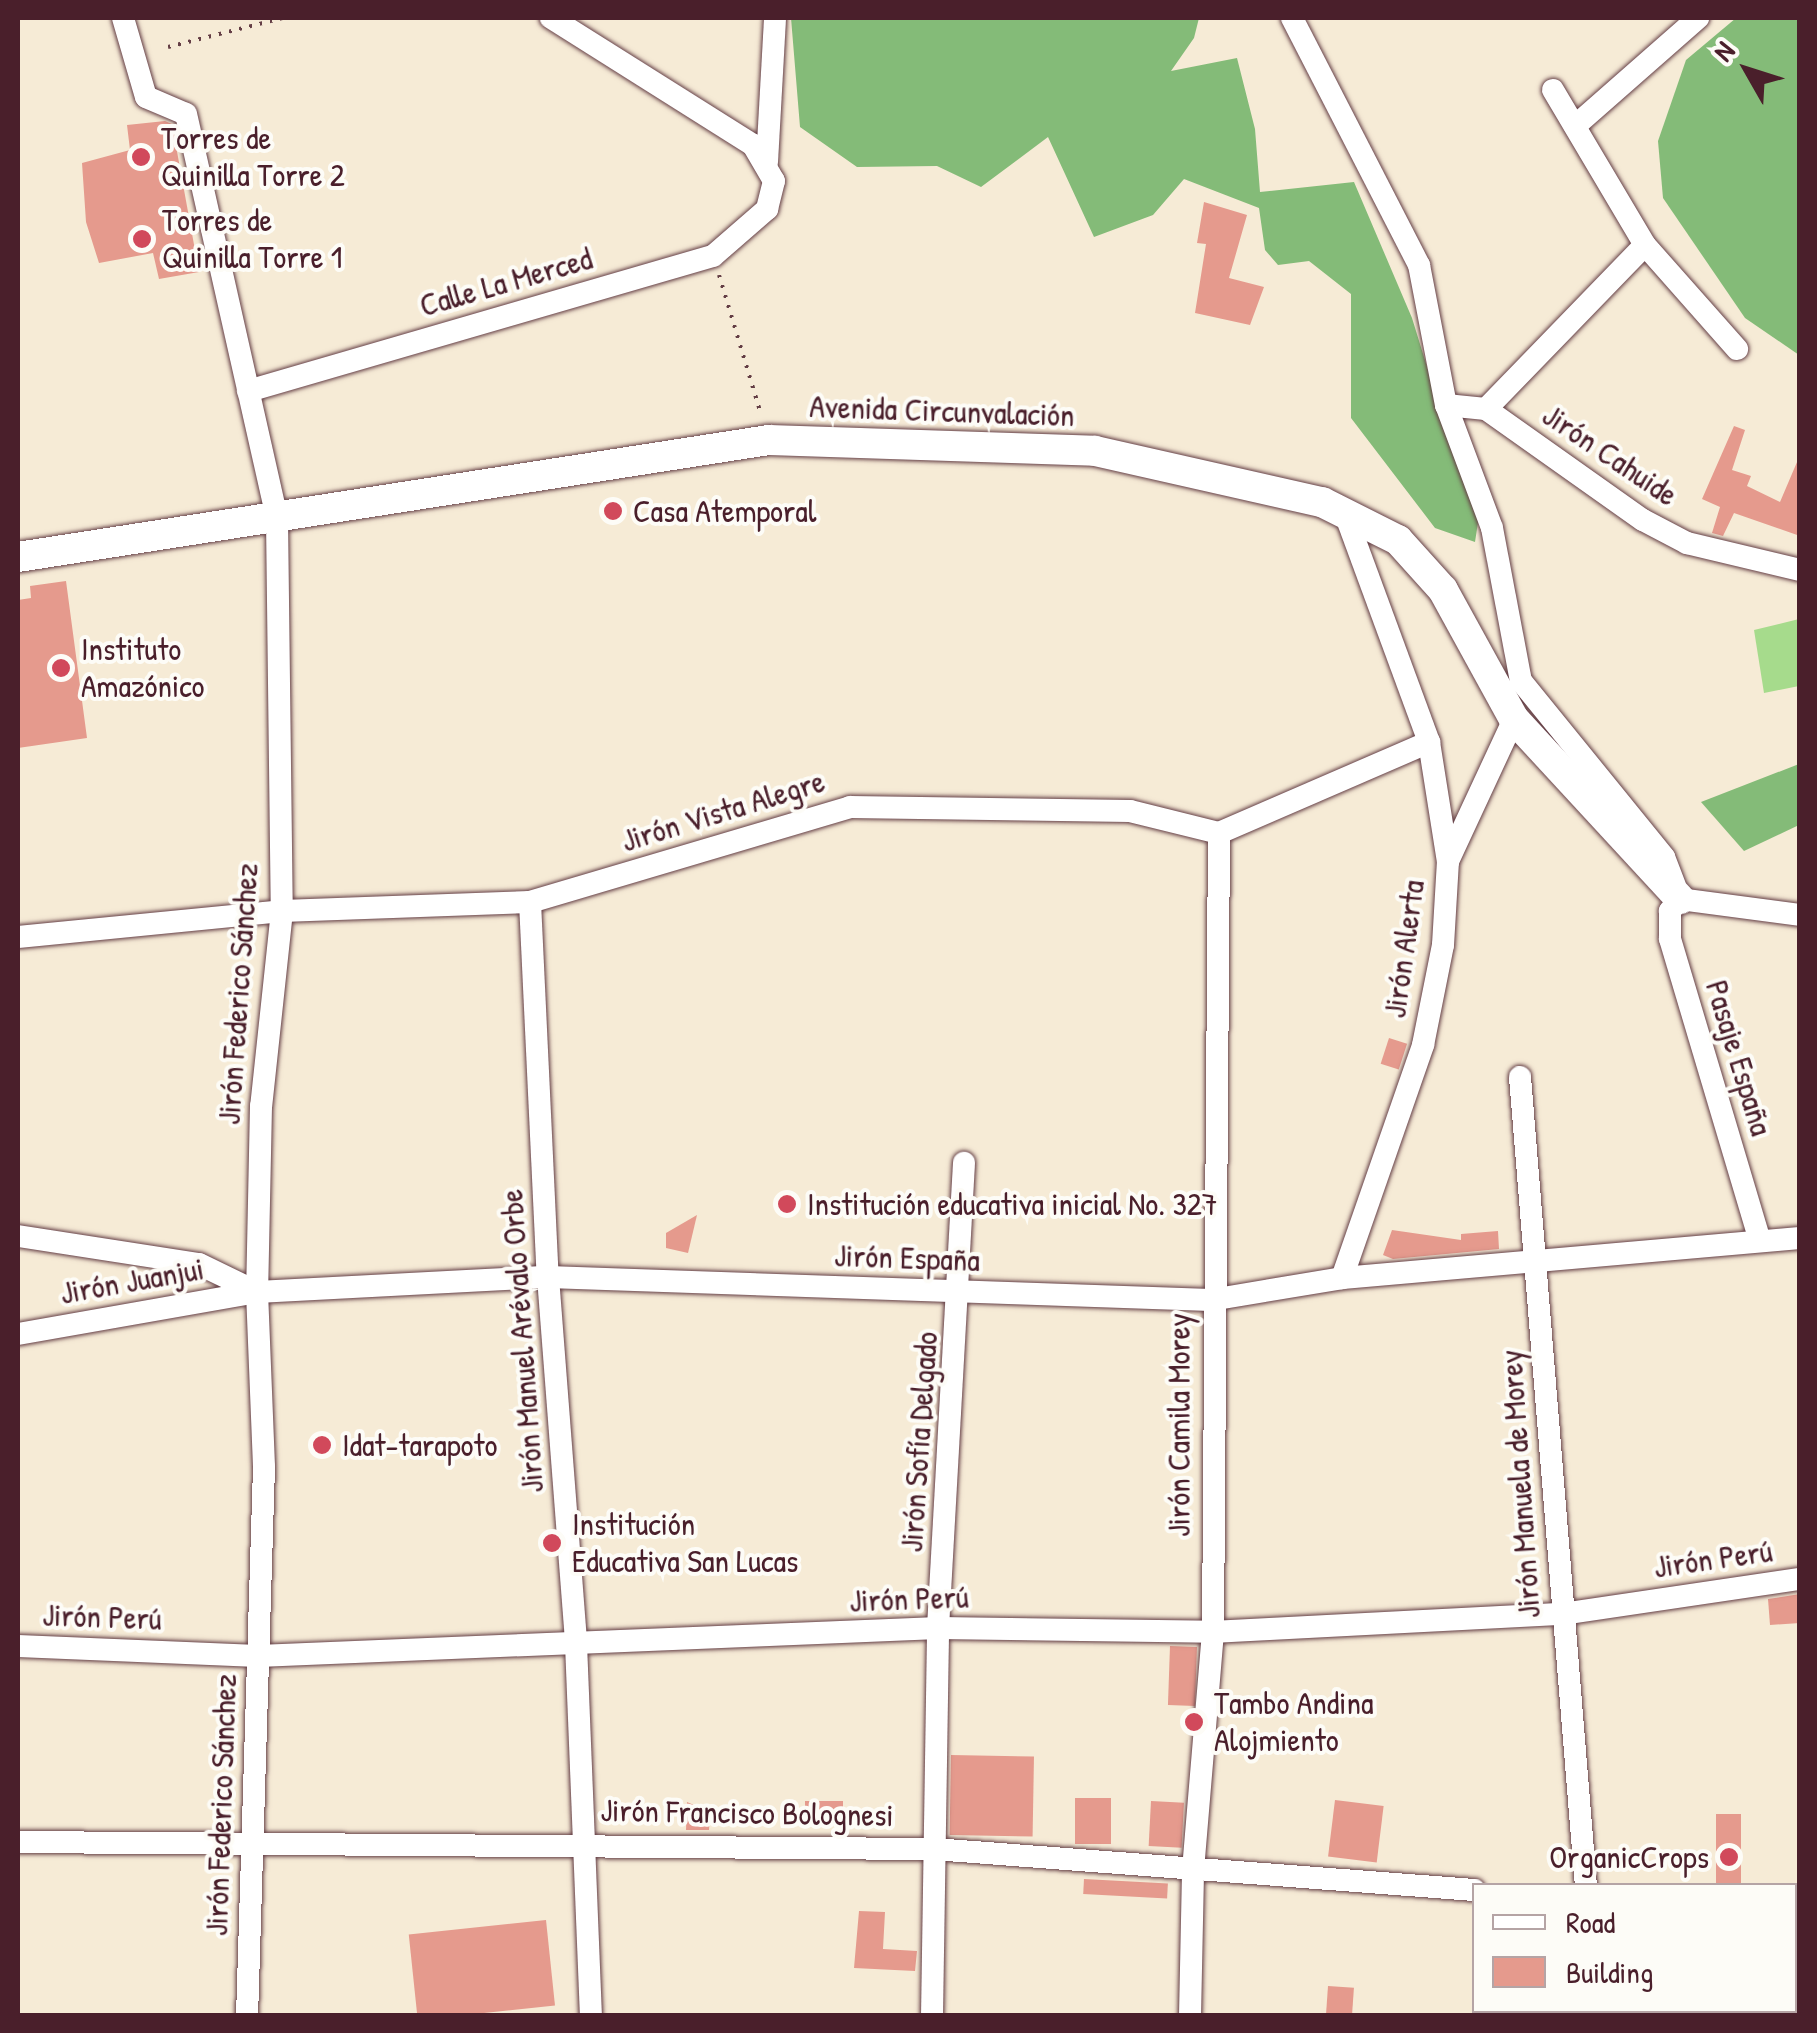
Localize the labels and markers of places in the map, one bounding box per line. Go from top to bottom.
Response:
place label: Torres de Quinilla Torre 2 [161,120,345,195]
marker: Torres de Quinilla Torre 2 [130,146,152,168]
place label: Torres de Quinilla Torre 1 [162,202,342,277]
marker: Torres de Quinilla Torre 1 [131,228,153,250]
place label: Casa Atemporal [633,492,816,530]
marker: Casa Atemporal [602,500,624,522]
place label: Instituto Amazónico [81,631,204,706]
marker: Instituto Amazónico [50,657,72,679]
place label: Institución educativa inicial No. 327 [807,1185,1218,1223]
marker: Institución educativa inicial No. 327 [776,1193,798,1215]
place label: Idat-tarapoto [342,1426,497,1464]
marker: Idat-tarapoto [311,1434,333,1456]
place label: Institución Educativa San Lucas [572,1506,798,1581]
marker: Institución Educativa San Lucas [541,1532,563,1554]
place label: Tambo Andina Alojmiento [1214,1685,1373,1760]
marker: Tambo Andina Alojmiento [1183,1711,1205,1733]
place label: OrganicCrops [1549,1838,1709,1876]
marker: OrganicCrops [1718,1846,1740,1868]

